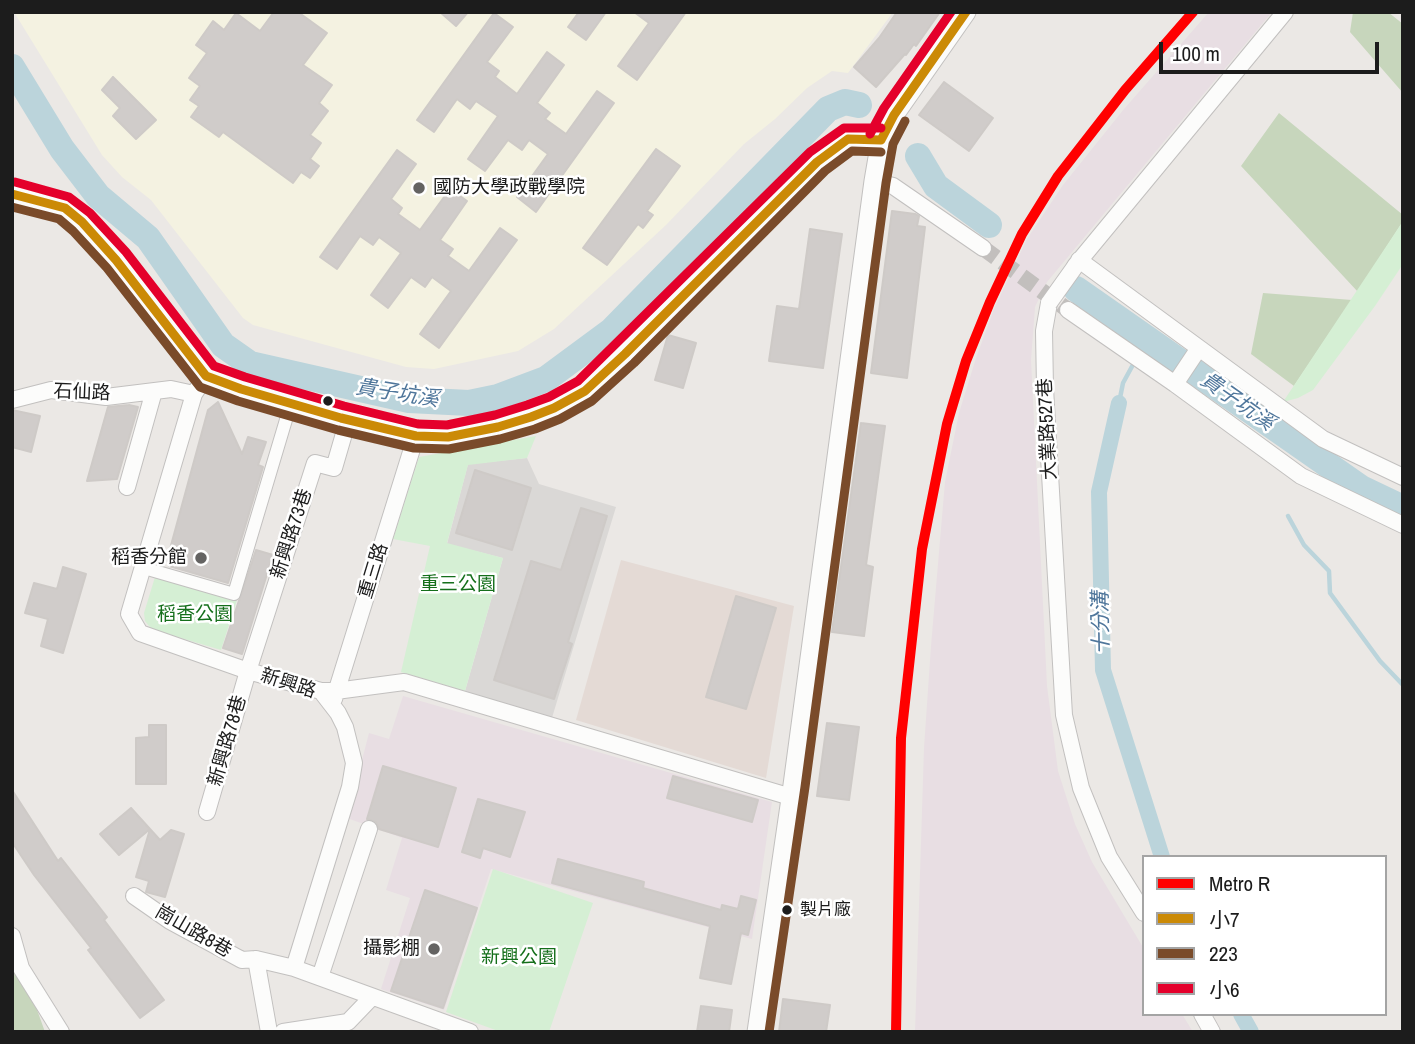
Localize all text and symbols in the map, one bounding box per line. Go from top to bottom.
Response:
scale bar [1163,28,1384,72]
text: 100 m [1172,39,1220,68]
place label: 國防大學政戰學院 [433,177,585,199]
marker: 國防大學政戰學院 [411,180,427,196]
water label: 貴子坑溪 [1195,368,1279,436]
water label: 貴子坑溪 [354,375,440,413]
street label: 大業路527巷 [1034,377,1062,481]
street label: 石仙路 [53,381,111,405]
unlabelled marker [321,394,335,408]
street label: 新興路73巷 [267,486,317,582]
street label: 重三路 [355,540,393,602]
place label: 稻香分館 [111,547,187,569]
marker: 稻香分館 [193,550,209,566]
park label: 重三公園 [420,574,496,596]
water label: 十分溝 [1089,591,1115,655]
park label: 稻香公園 [157,604,233,626]
street label: 新興路 [257,664,319,704]
street label: 新興路78巷 [204,693,252,789]
legend [1142,855,1387,1016]
text: Metro R [1209,869,1270,898]
place label: 製片廠 [800,900,851,920]
street label: 崗山路8巷 [151,901,235,963]
marker: 製片廠 [780,903,794,917]
text: 小7 [1209,905,1240,934]
place label: 攝影棚 [363,938,420,960]
text: 223 [1209,939,1238,968]
marker: 攝影棚 [426,941,442,957]
park label: 新興公園 [481,947,557,969]
text: 小6 [1209,975,1240,1004]

